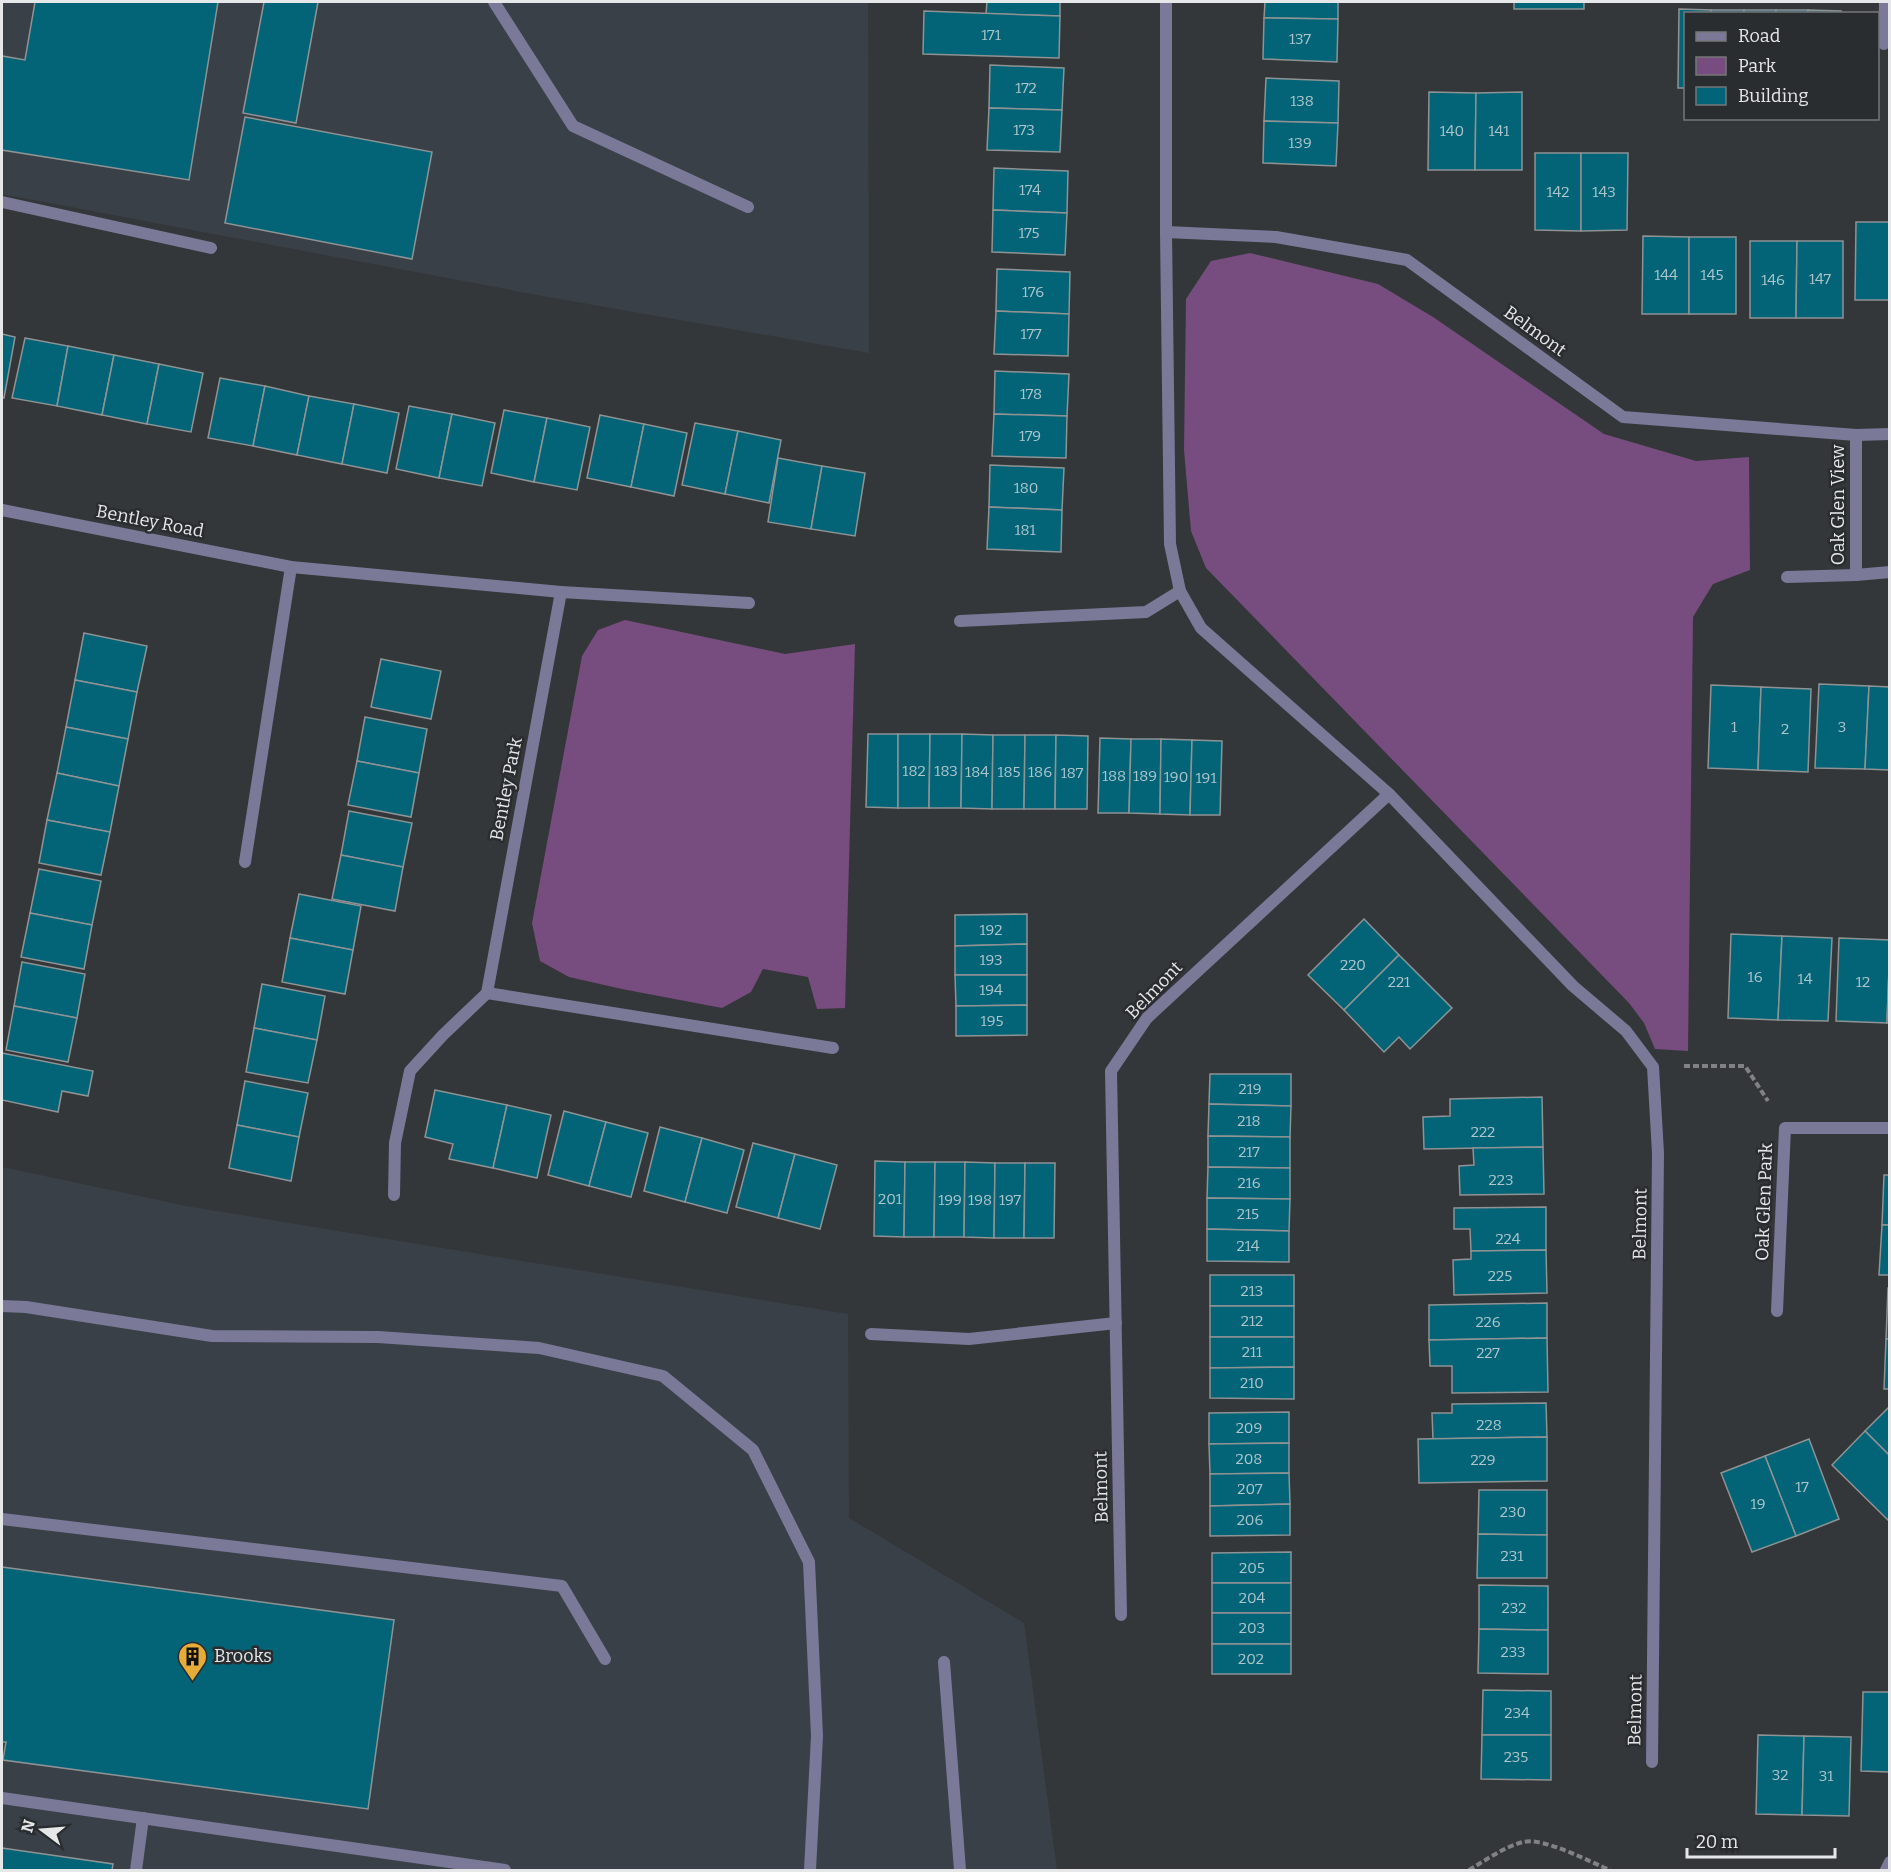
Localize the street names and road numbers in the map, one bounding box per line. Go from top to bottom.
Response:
street label: Belmont [1499,301,1571,361]
street label: Oak Glen View [1827,444,1849,565]
street label: Bentley Road [94,500,206,542]
street label: Bentley Park [485,735,527,842]
street label: Belmont [1121,956,1187,1023]
street label: Oak Glen Park [1751,1142,1777,1261]
street label: Belmont [1628,1187,1652,1260]
street label: Belmont [1089,1450,1113,1523]
street label: Belmont [1623,1673,1647,1746]

